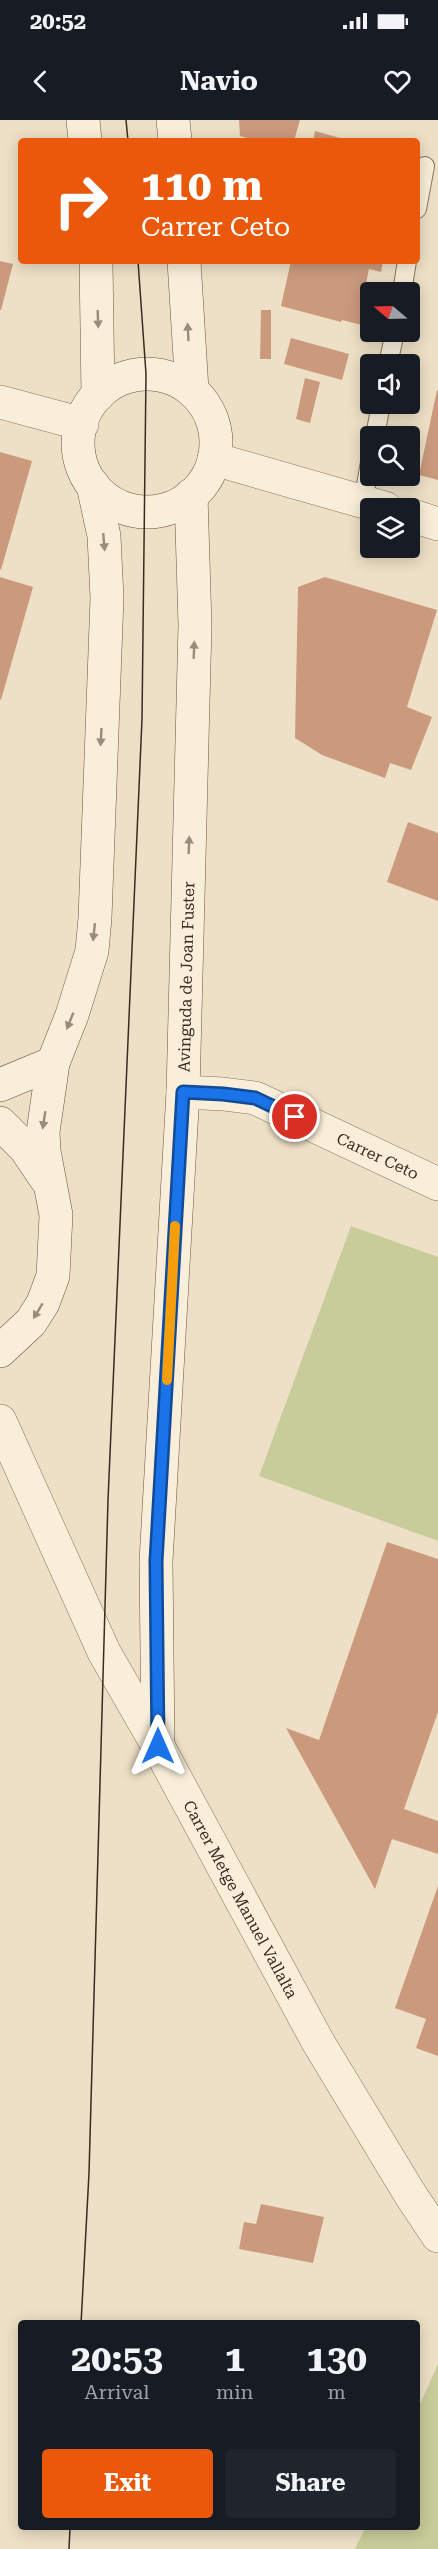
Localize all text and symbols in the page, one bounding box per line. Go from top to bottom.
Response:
text: 20:52 [30,9,86,34]
icon: back [24,65,57,98]
text: Navio [180,65,258,97]
icon: heart [381,65,414,98]
text: 110 m [141,161,263,210]
icon: right [42,162,120,240]
text: Carrer Ceto [141,211,290,243]
north arrow [360,282,420,342]
map controls [360,282,420,558]
one-way arrow [94,310,103,329]
one-way arrow [184,322,193,341]
button: sound [360,354,420,414]
button: search [360,426,420,486]
button: layers [360,498,420,558]
one-way arrow [99,533,109,552]
one-way arrow [190,641,199,660]
one-way arrow [96,727,105,746]
one-way arrow [185,836,194,855]
street label: Avinguda de Joan Fuster [174,881,198,1072]
one-way arrow [89,922,99,941]
one-way arrow [64,1012,74,1030]
pin [269,1091,320,1142]
icon: arrive [278,1100,311,1133]
one-way arrow [40,1111,49,1130]
street label: Carrer Ceto [334,1128,422,1183]
one-way arrow [32,1303,43,1319]
position arrow [126,1714,190,1778]
street label: Carrer Metge Manuel Vallalta [180,1797,302,2002]
text: 20:53 [71,2338,163,2380]
text: 1 [225,2338,245,2380]
text: 130 [307,2338,367,2380]
text: Arrival [84,2380,149,2404]
text: min [216,2380,253,2404]
text: m [328,2380,346,2404]
button: Exit [42,2449,213,2518]
button: Share [225,2449,396,2518]

